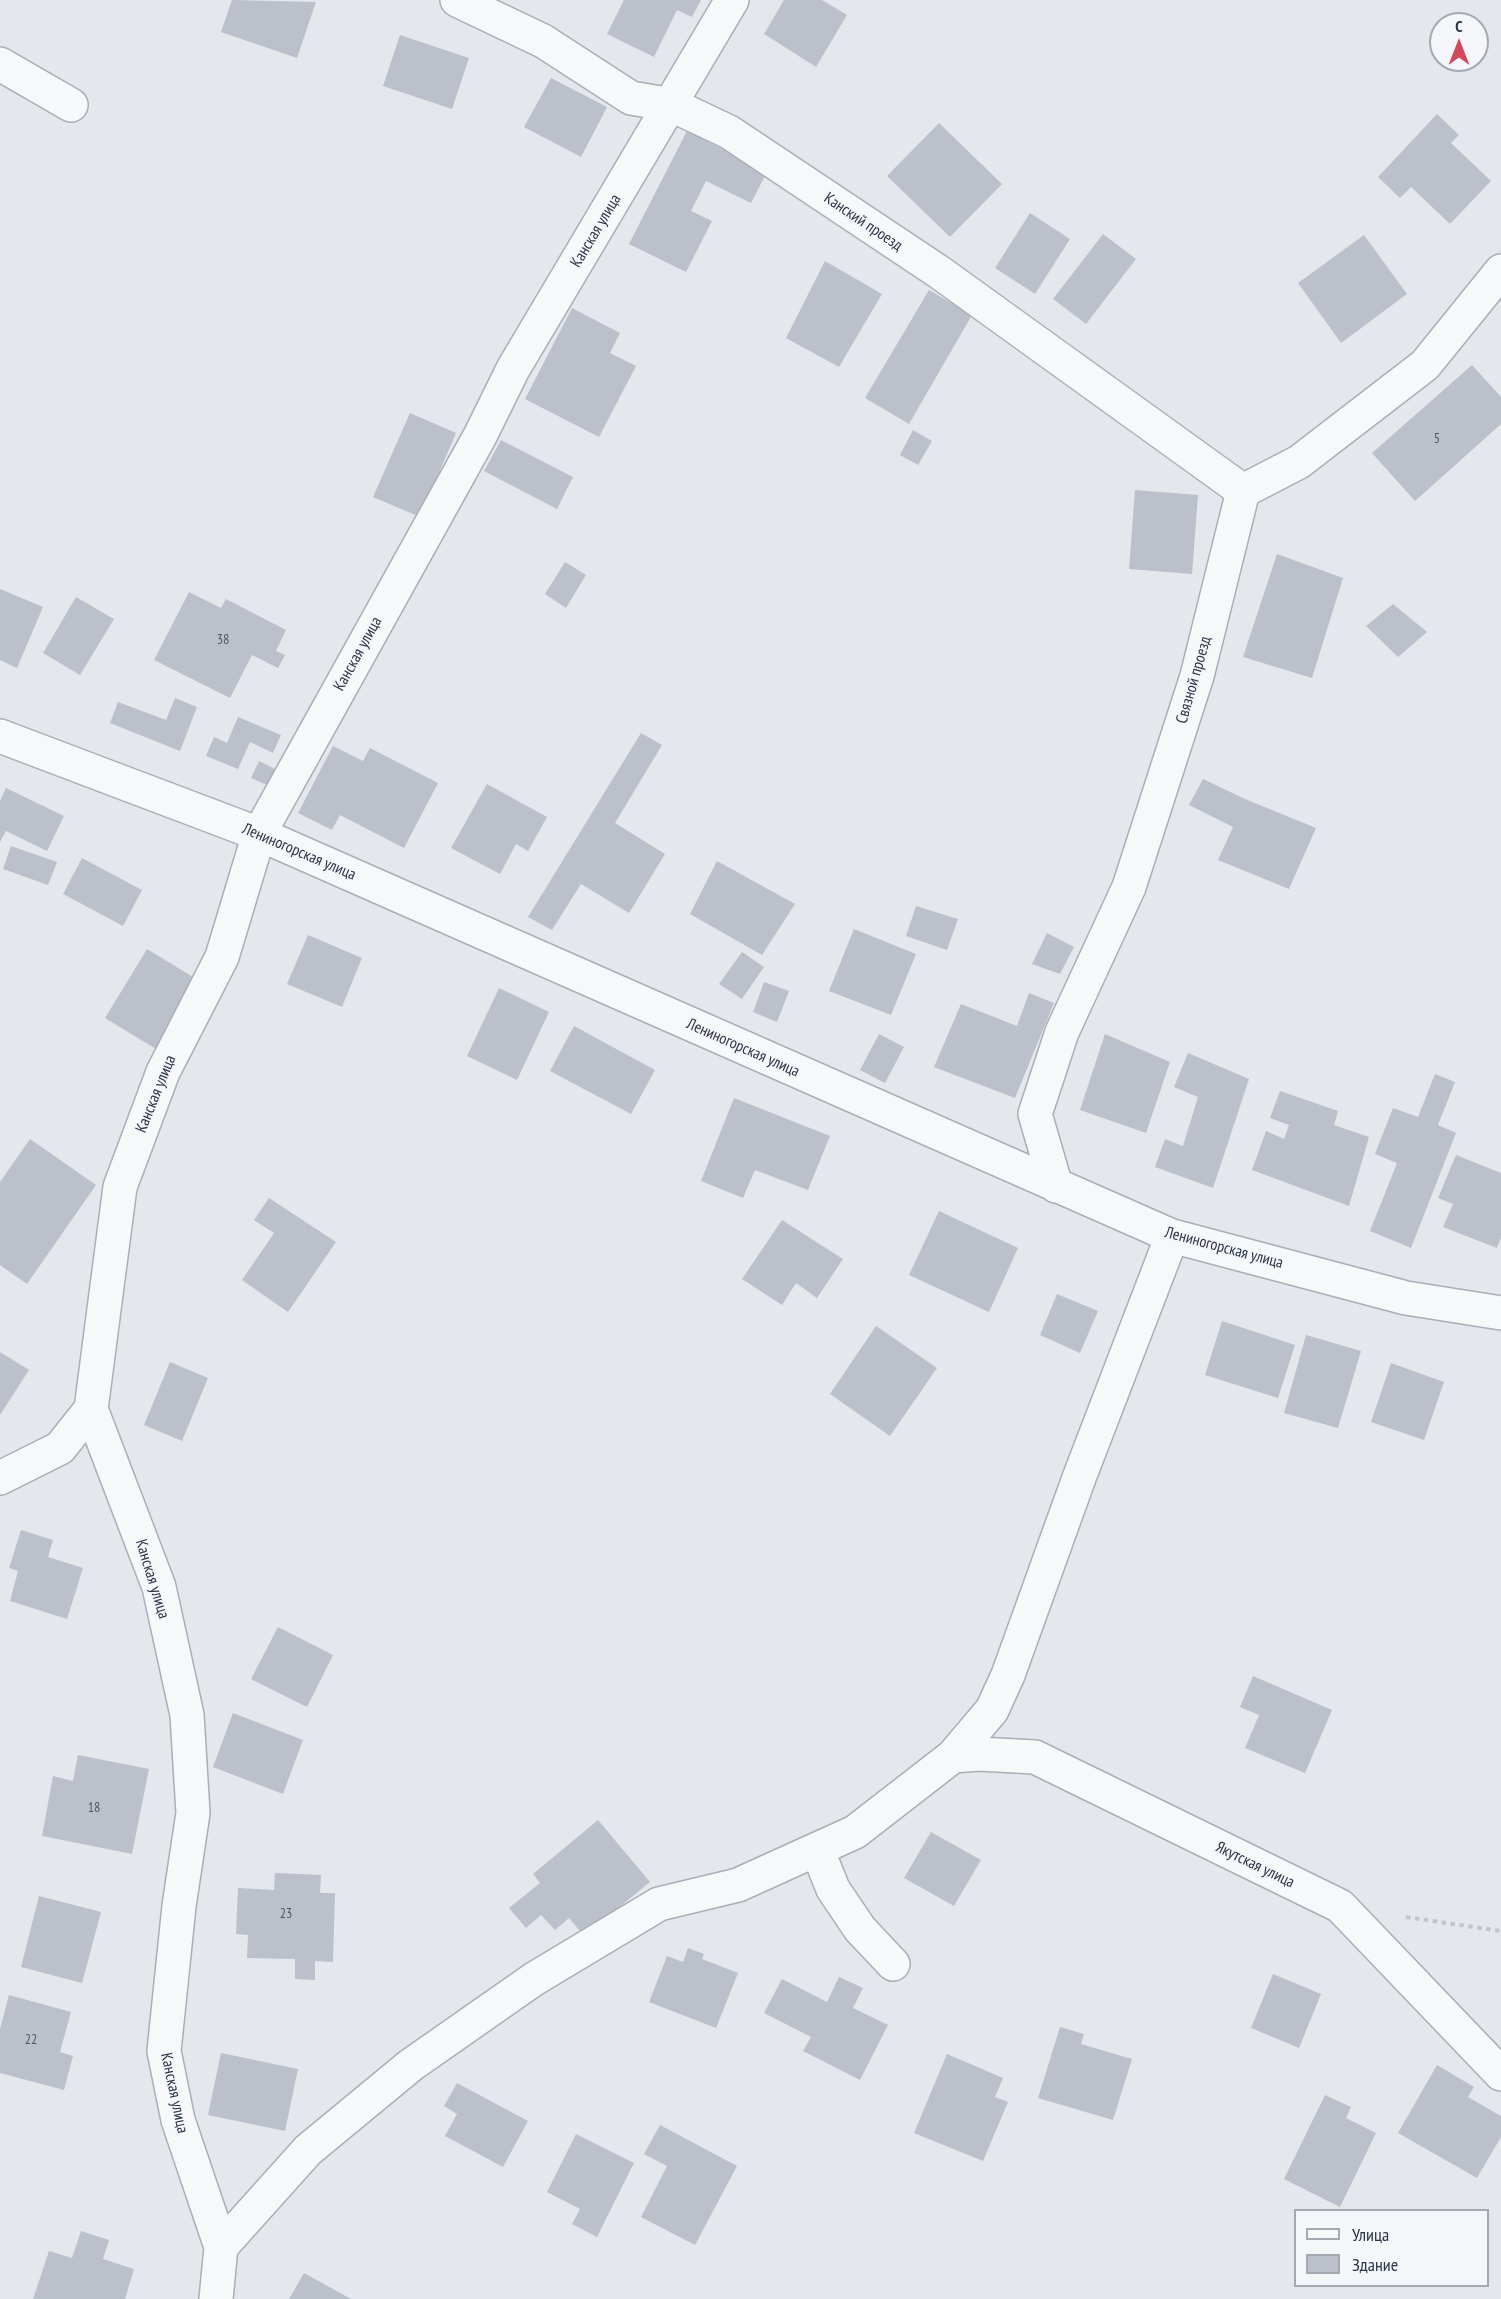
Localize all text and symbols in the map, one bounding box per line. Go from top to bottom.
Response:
north arrow [1429,12,1489,72]
text: С [1455,16,1463,36]
street label: Канский проезд [820,189,906,255]
street label: Канская улица [567,191,625,271]
house number: 5 [1434,431,1440,447]
street label: Канская улица [330,614,386,694]
house number: 38 [217,632,229,648]
street label: Связной проезд [1172,634,1216,726]
street label: Лениногорская улица [239,819,359,885]
street label: Лениногорская улица [684,1015,802,1081]
street label: Канская улица [132,1052,180,1136]
street label: Лениногорская улица [1163,1223,1285,1273]
street label: Канская улица [131,1537,173,1621]
house number: 18 [88,1800,100,1816]
street label: Якутская улица [1212,1838,1298,1892]
house number: 23 [280,1906,292,1922]
house number: 22 [25,2032,37,2048]
street label: Канская улица [156,2051,192,2135]
legend [1294,2209,1489,2287]
text: Улица [1352,2223,1389,2246]
text: Здание [1352,2253,1398,2276]

